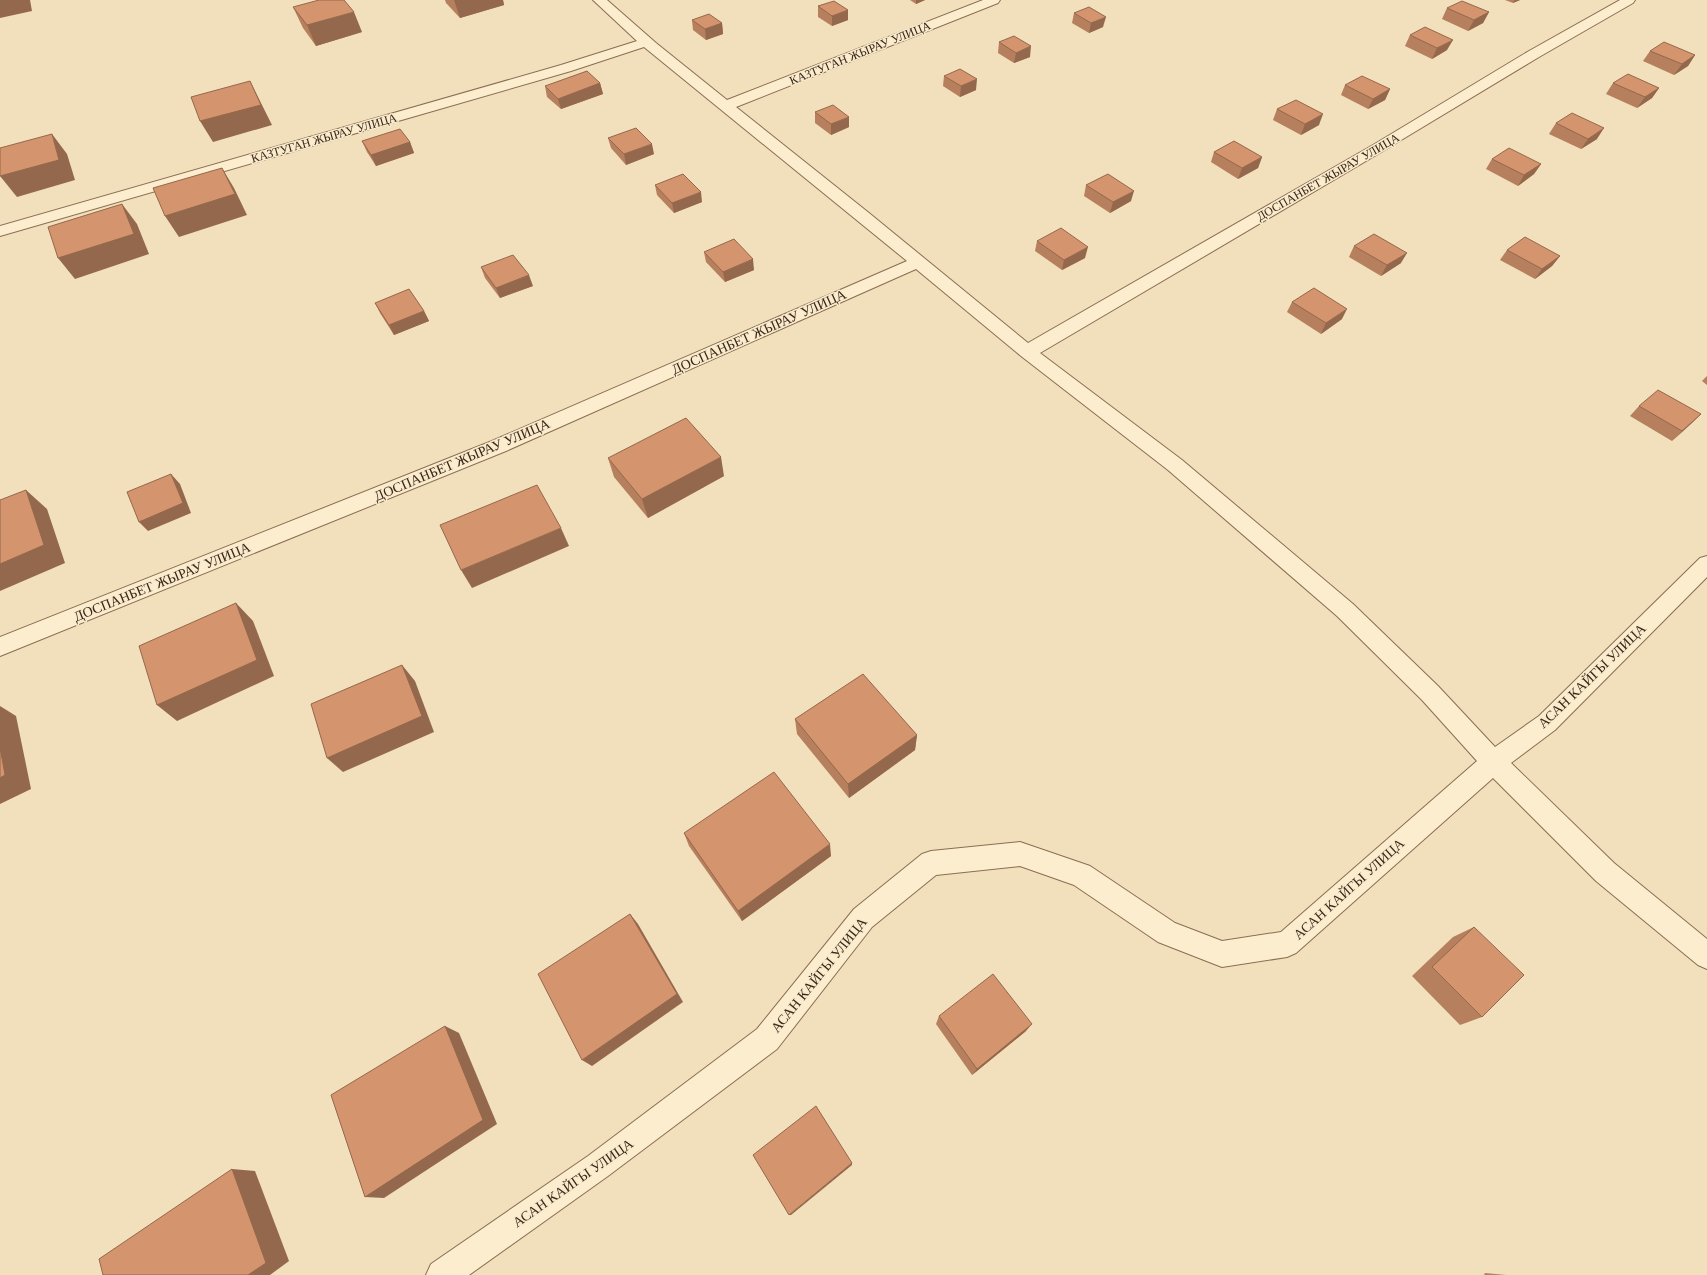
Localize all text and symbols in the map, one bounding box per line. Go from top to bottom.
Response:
street label: КАЗТУГАН ЖЫРАУ УЛИЦА [787,18,933,88]
street label: КАЗТУГАН ЖЫРАУ УЛИЦА [250,110,399,166]
street label: ДОСПАНБЕТ ЖЫРАУ УЛИЦА [1254,130,1402,224]
street label: ДОСПАНБЕТ ЖЫРАУ УЛИЦА [669,286,849,377]
street label: ДОСПАНБЕТ ЖЫРАУ УЛИЦА [372,416,553,504]
street label: ДОСПАНБЕТ ЖЫРАУ УЛИЦА [71,539,253,624]
street label: АСАН КАЙГЫ УЛИЦА [1535,619,1649,731]
street label: АСАН КАЙГЫ УЛИЦА [1290,834,1408,943]
street label: АСАН КАЙГЫ УЛИЦА [767,913,870,1035]
street label: АСАН КАЙГЫ УЛИЦА [509,1134,637,1230]

